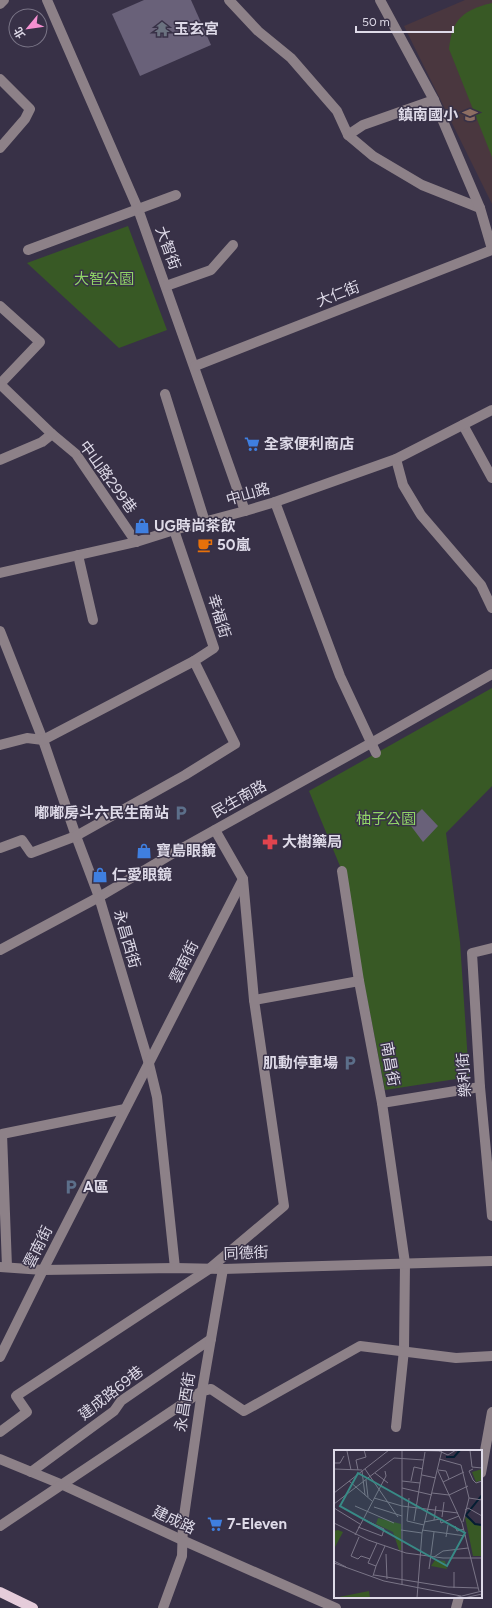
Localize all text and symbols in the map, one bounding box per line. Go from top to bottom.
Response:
north arrow [8,8,48,48]
scale bar [356,8,453,34]
text: 50 m [362,15,390,29]
temple icon: 玉玄宮 [153,20,171,38]
place label: 玉玄宮 [174,20,219,38]
text: 北 [11,25,28,41]
place label: 鎮南國小 [398,106,459,124]
school or university icon: 鎮南國小 [461,106,479,124]
street label: 大智街 [152,224,184,272]
park label: 大智公園 [74,270,134,288]
street label: 大仁街 [314,278,362,310]
supermarket icon: 全家便利商店 [243,435,261,453]
place label: 全家便利商店 [264,435,354,453]
street label: 中山路299巷 [76,437,140,517]
street label: 中山路 [224,479,272,509]
shop icon: UG時尚茶飲 [133,517,151,535]
place label: UG時尚茶飲 [154,517,236,535]
cafe icon: 50嵐 [196,536,214,554]
place label: 50嵐 [217,536,250,554]
street label: 幸福街 [204,592,234,640]
street label: 民生南路 [208,777,270,821]
place label: 嘟嘟房斗六民生南站 [34,804,169,822]
parking icon: 嘟嘟房斗六民生南站 [172,804,190,822]
park label: 柚子公園 [356,810,416,828]
pharmacy icon: 大樹藥局 [261,833,279,851]
place label: 大樹藥局 [282,833,342,851]
shop icon: 寶島眼鏡 [135,842,153,860]
place label: 寶島眼鏡 [156,842,216,860]
shop icon: 仁愛眼鏡 [91,866,109,884]
place label: 仁愛眼鏡 [112,866,172,884]
street label: 永昌西街 [110,908,144,970]
street label: 雲南街 [166,938,202,986]
street label: 南昌街 [377,1040,403,1088]
street label: 樂利街 [453,1052,475,1098]
place label: 肌動停車場 [263,1054,338,1072]
parking icon: 肌動停車場 [341,1054,359,1072]
parking icon: A區 [62,1178,80,1196]
place label: A區 [83,1178,109,1196]
street label: 雲南街 [20,1223,56,1271]
street label: 同德街 [223,1243,269,1263]
street label: 建成路69巷 [75,1362,147,1424]
street label: 永昌西街 [171,1371,199,1433]
inset map [334,1450,482,1598]
street label: 建成路 [150,1502,198,1538]
supermarket icon: 7-Eleven [206,1515,224,1533]
place label: 7-Eleven [227,1515,287,1533]

